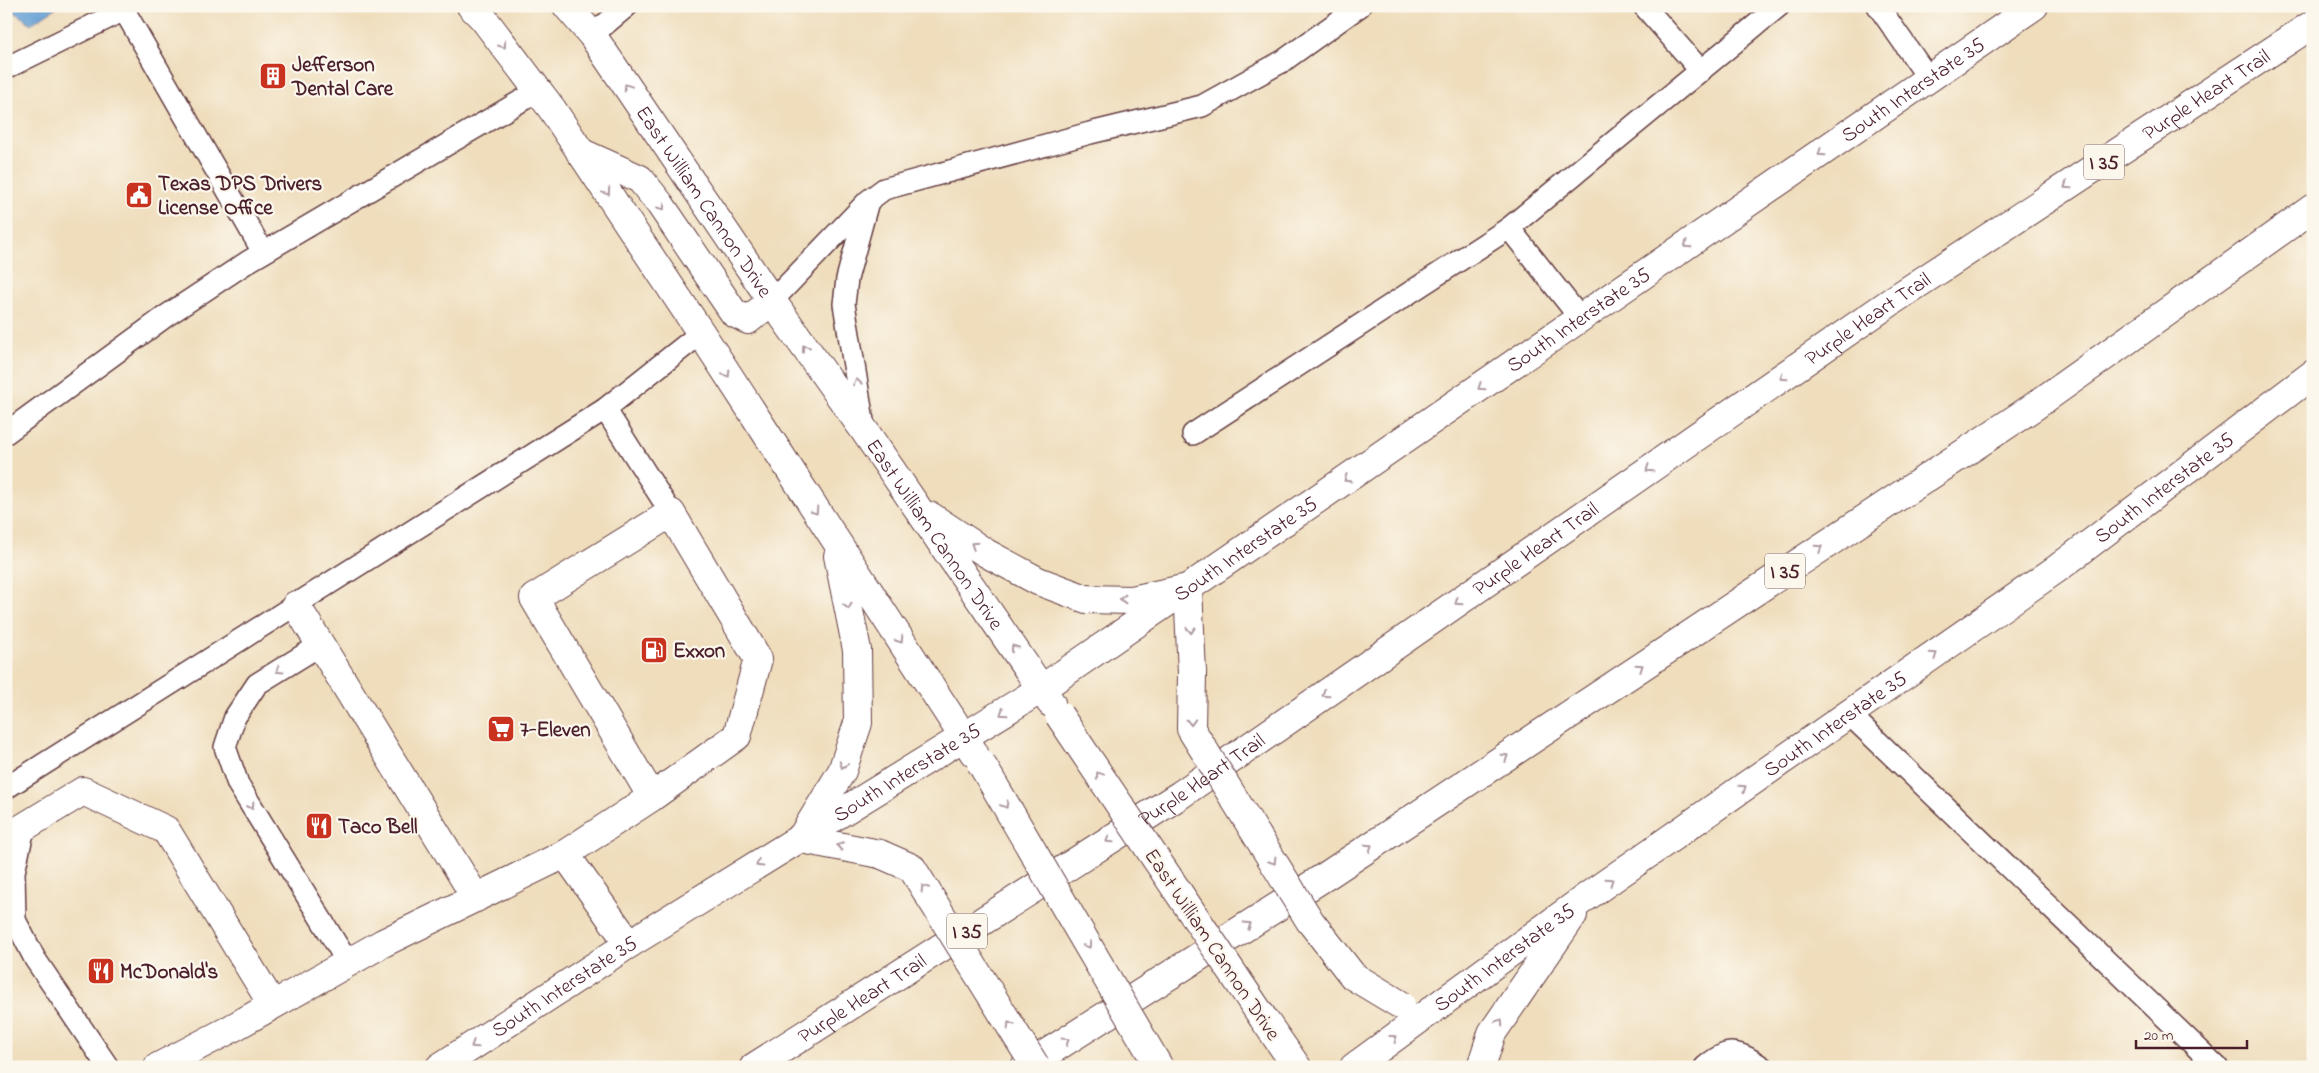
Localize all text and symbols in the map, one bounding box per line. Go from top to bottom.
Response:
street label: South Interstate 35 [1836,31,1992,151]
one-way arrow [497,39,505,48]
street label: Purple Heart Trail [2137,43,2277,149]
place label: Jefferson Dental Care [291,51,394,105]
building icon: Jefferson Dental Care [258,61,288,91]
one-way arrow [624,84,633,93]
street label: East William Cannon Drive [627,100,779,305]
road number: I 35 [2084,144,2124,180]
one-way arrow [1817,147,1826,156]
place label: Texas DPS Drivers License Office [158,170,323,224]
one-way arrow [2064,179,2073,189]
public building icon: Texas DPS Drivers License Office [124,180,154,210]
one-way arrow [600,186,610,195]
one-way arrow [656,201,665,211]
one-way arrow [1683,239,1692,248]
street label: South Interstate 35 [1501,261,1657,381]
street label: Purple Heart Trail [1799,266,1938,374]
one-way arrow [802,344,811,354]
one-way arrow [721,369,730,378]
one-way arrow [1779,371,1789,380]
one-way arrow [852,377,862,386]
one-way arrow [1477,381,1486,390]
street label: South Interstate 35 [2089,426,2241,552]
street label: East William Cannon Drive [857,433,1010,637]
one-way arrow [1646,463,1655,472]
one-way arrow [1343,473,1352,482]
street label: South Interstate 35 [1169,490,1324,610]
street label: Purple Heart Trail [1467,496,1606,604]
one-way arrow [809,505,818,514]
one-way arrow [970,542,980,551]
one-way arrow [1814,545,1823,554]
road number: I 35 [1765,554,1805,588]
one-way arrow [1119,594,1127,605]
one-way arrow [1455,596,1464,605]
one-way arrow [842,602,853,610]
one-way arrow [1185,627,1196,635]
fuel station icon: Exxon [639,635,669,665]
one-way arrow [894,635,903,644]
place label: Exxon [673,637,725,667]
one-way arrow [1011,644,1020,654]
one-way arrow [1928,652,1938,661]
one-way arrow [276,664,285,674]
one-way arrow [1634,664,1644,673]
street label: South Interstate 35 [1758,665,1914,786]
one-way arrow [1321,688,1331,697]
one-way arrow [999,707,1008,716]
supermarket icon: 7-Eleven [486,714,516,744]
place label: 7-Eleven [520,716,591,746]
street label: South Interstate 35 [828,717,987,831]
one-way arrow [1186,718,1196,726]
street label: Purple Heart Trail [1133,727,1272,835]
one-way arrow [1499,754,1508,763]
one-way arrow [839,760,849,769]
one-way arrow [1096,771,1106,780]
one-way arrow [1737,785,1747,794]
one-way arrow [999,800,1009,809]
one-way arrow [245,801,255,810]
restaurant icon: Taco Bell [304,811,334,841]
place label: Taco Bell [338,813,418,843]
one-way arrow [1106,834,1115,843]
one-way arrow [836,842,845,852]
street label: East William Cannon Drive [1136,843,1287,1048]
one-way arrow [1364,844,1373,853]
one-way arrow [1266,855,1276,864]
one-way arrow [756,858,765,868]
one-way arrow [1604,878,1614,887]
one-way arrow [921,884,930,893]
street label: South Interstate 35 [1428,897,1582,1021]
road number: I 35 [947,914,987,948]
one-way arrow [1243,922,1252,932]
street label: South Interstate 35 [486,929,644,1046]
one-way arrow [1081,940,1091,949]
street label: Purple Heart Trail [793,947,933,1052]
restaurant icon: McDonald's [86,956,116,986]
place label: McDonald's [120,958,219,988]
scale bar [2136,1018,2248,1050]
one-way arrow [1494,1019,1503,1028]
one-way arrow [1007,1022,1017,1031]
text: 20 m [2144,1025,2174,1047]
one-way arrow [1388,1035,1398,1044]
one-way arrow [1061,1037,1070,1047]
one-way arrow [471,1039,480,1048]

